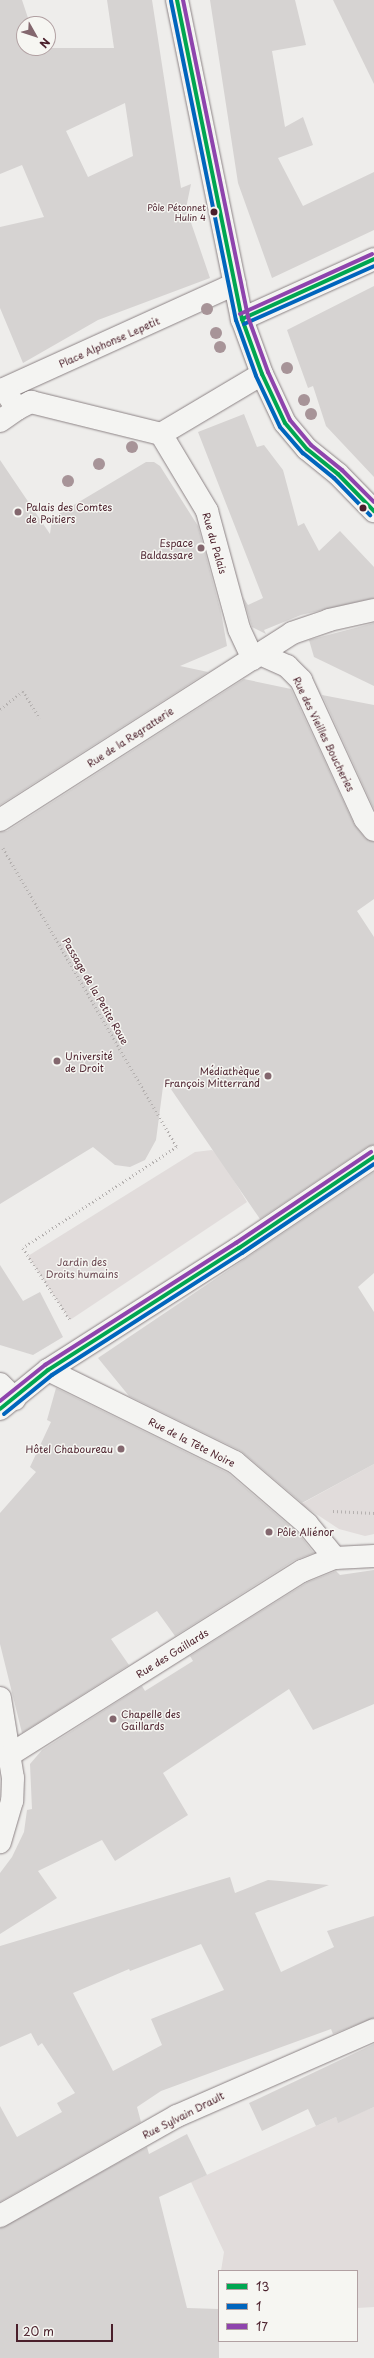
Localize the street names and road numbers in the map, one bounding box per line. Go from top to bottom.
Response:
street label: Place Alphonse Lepetit [57,314,161,370]
street label: Rue du Palais [200,510,230,576]
street label: Rue des Vieilles Boucheries [290,673,358,795]
street label: Rue de la Regratterie [84,704,176,770]
street label: Passage de la Petite Roue [60,935,132,1047]
street label: Rue de la Tête Noire [146,1414,238,1470]
street label: Rue des Gaillards [133,1626,211,1680]
street label: Rue Sylvain Drault [140,2089,226,2141]

